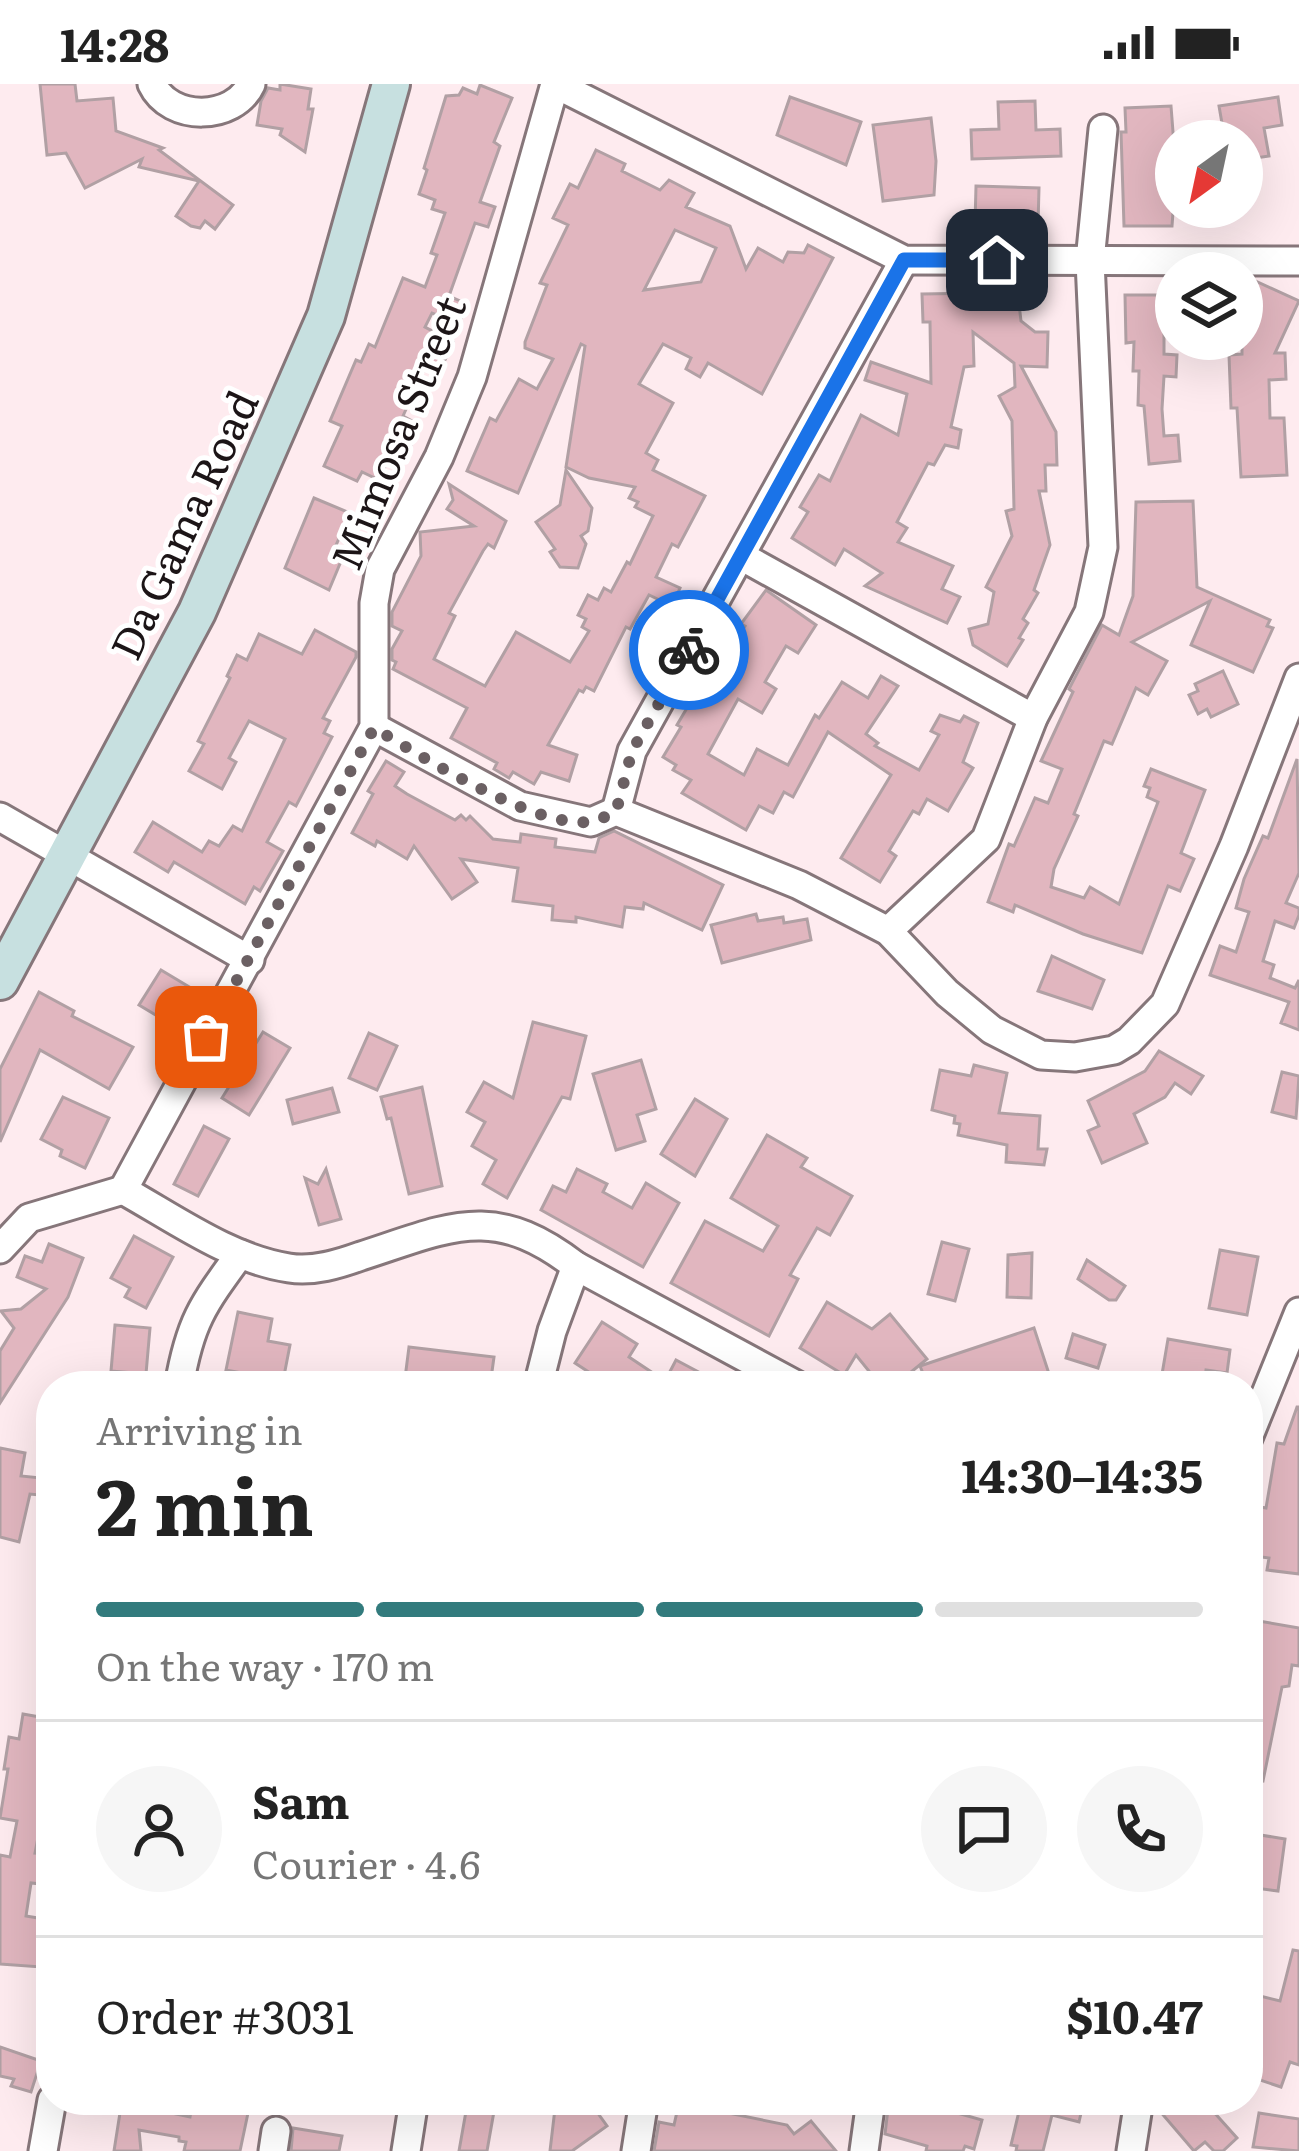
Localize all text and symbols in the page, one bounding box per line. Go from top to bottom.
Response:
text: 14:28 [60,9,169,76]
north arrow [1155,120,1263,228]
map controls [1155,120,1263,360]
pin [946,209,1048,311]
icon: home [964,227,1030,293]
button: layers [1155,252,1263,360]
street label: Mimosa Street [313,286,479,578]
street label: Da Gama Road [92,379,272,669]
courier [629,590,749,710]
icon: bike [656,617,722,683]
pin [155,986,257,1088]
icon: bag [173,1004,239,1070]
text: Arriving in [96,1399,303,1457]
text: 14:30–14:35 [961,1440,1203,1507]
text: 2 min [96,1444,314,1560]
text: On the way · 170 m [96,1635,434,1693]
button: person [96,1766,222,1892]
text: Sam [252,1766,350,1833]
button: chat [921,1766,1047,1892]
button: phone [1077,1766,1203,1892]
text: Courier · 4.6 [252,1833,480,1891]
text: Order #3031 [96,1981,354,2048]
text: $10.47 [1067,1981,1203,2048]

